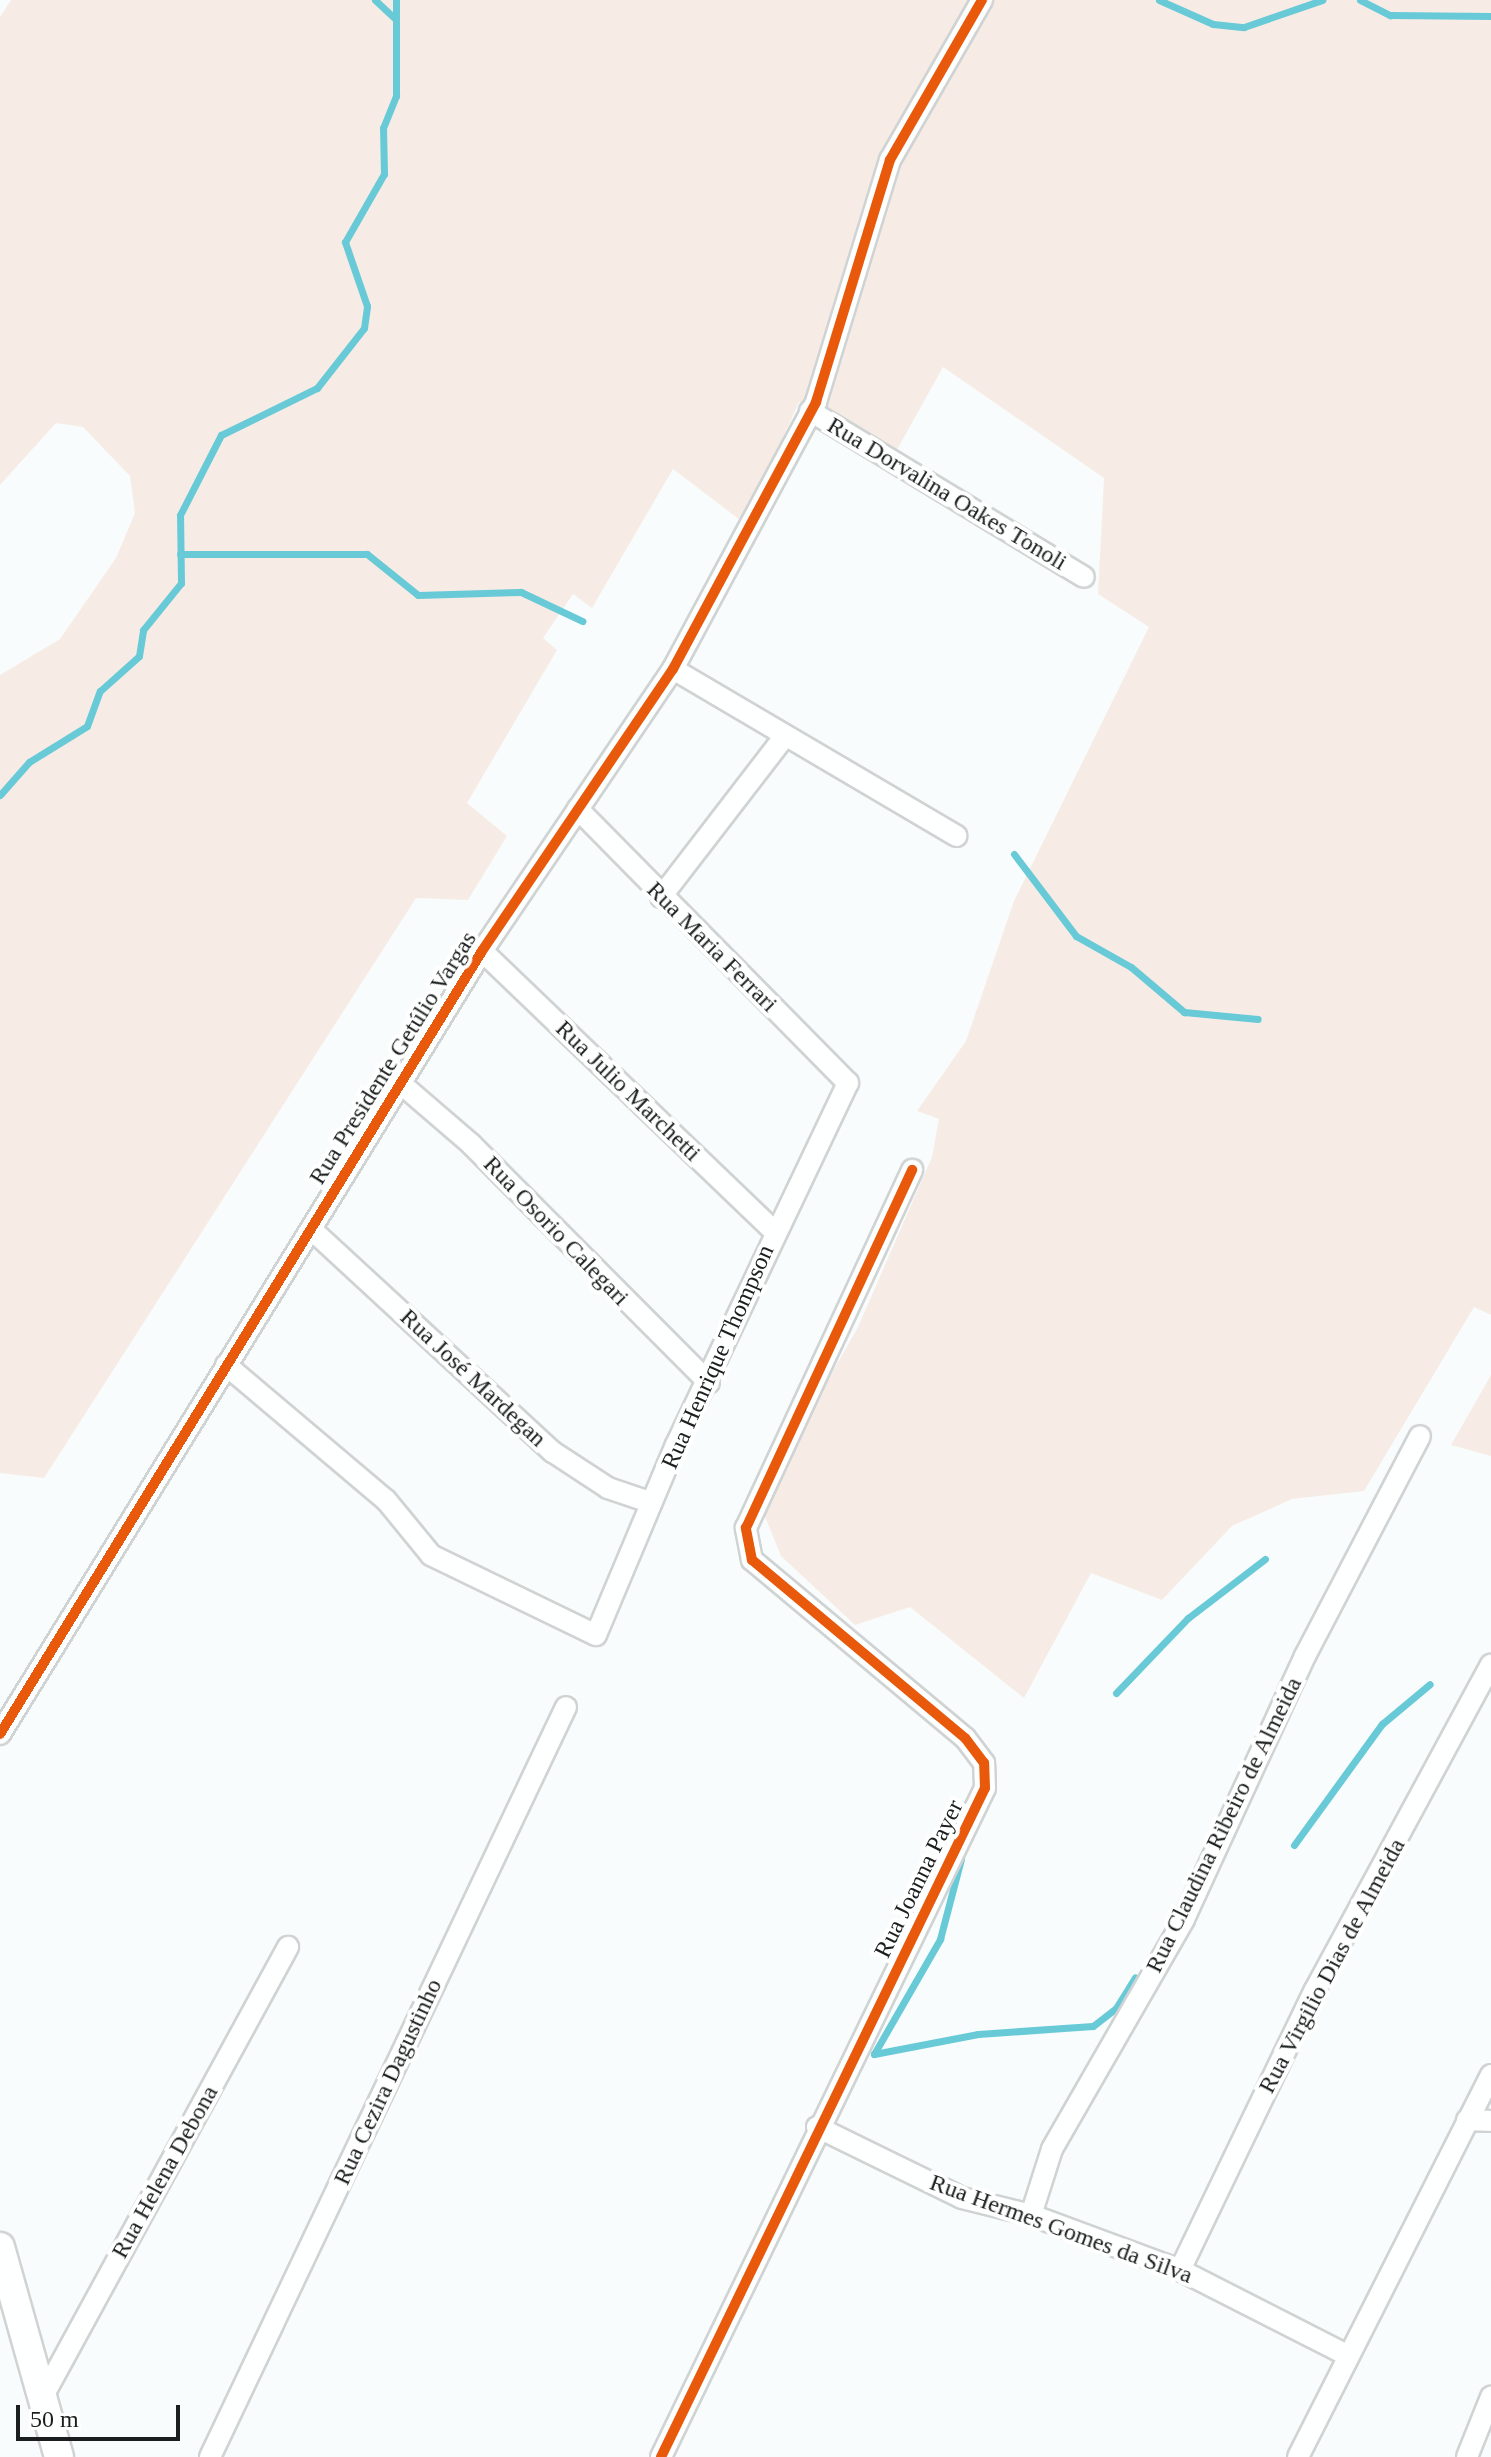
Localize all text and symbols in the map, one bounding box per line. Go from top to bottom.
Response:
street label: Rua Dorvalina Oakes Tonoli [822,411,1072,577]
street label: Rua Maria Ferrari [641,876,783,1018]
street label: Rua Presidente Getúlio Vargas [303,926,483,1190]
street label: Rua Julio Marchetti [549,1014,707,1168]
street label: Rua Osorio Calegari [477,1150,635,1312]
street label: Rua Henrique Thompson [656,1240,780,1474]
street label: Rua José Mardegan [394,1303,552,1453]
street label: Rua Claudina Ribeiro de Almeida [1139,1672,1309,1978]
street label: Rua Joanna Payer [868,1795,970,1963]
street label: Rua Virgilio Dias de Almeida [1252,1833,1412,2099]
street label: Rua Cezira Dagustinho [328,1974,448,2190]
street label: Rua Helena Debona [106,2081,224,2263]
street label: Rua Hermes Gomes da Silva [926,2168,1196,2290]
scale bar [20,2389,184,2439]
text: 50 m [30,2406,79,2432]

